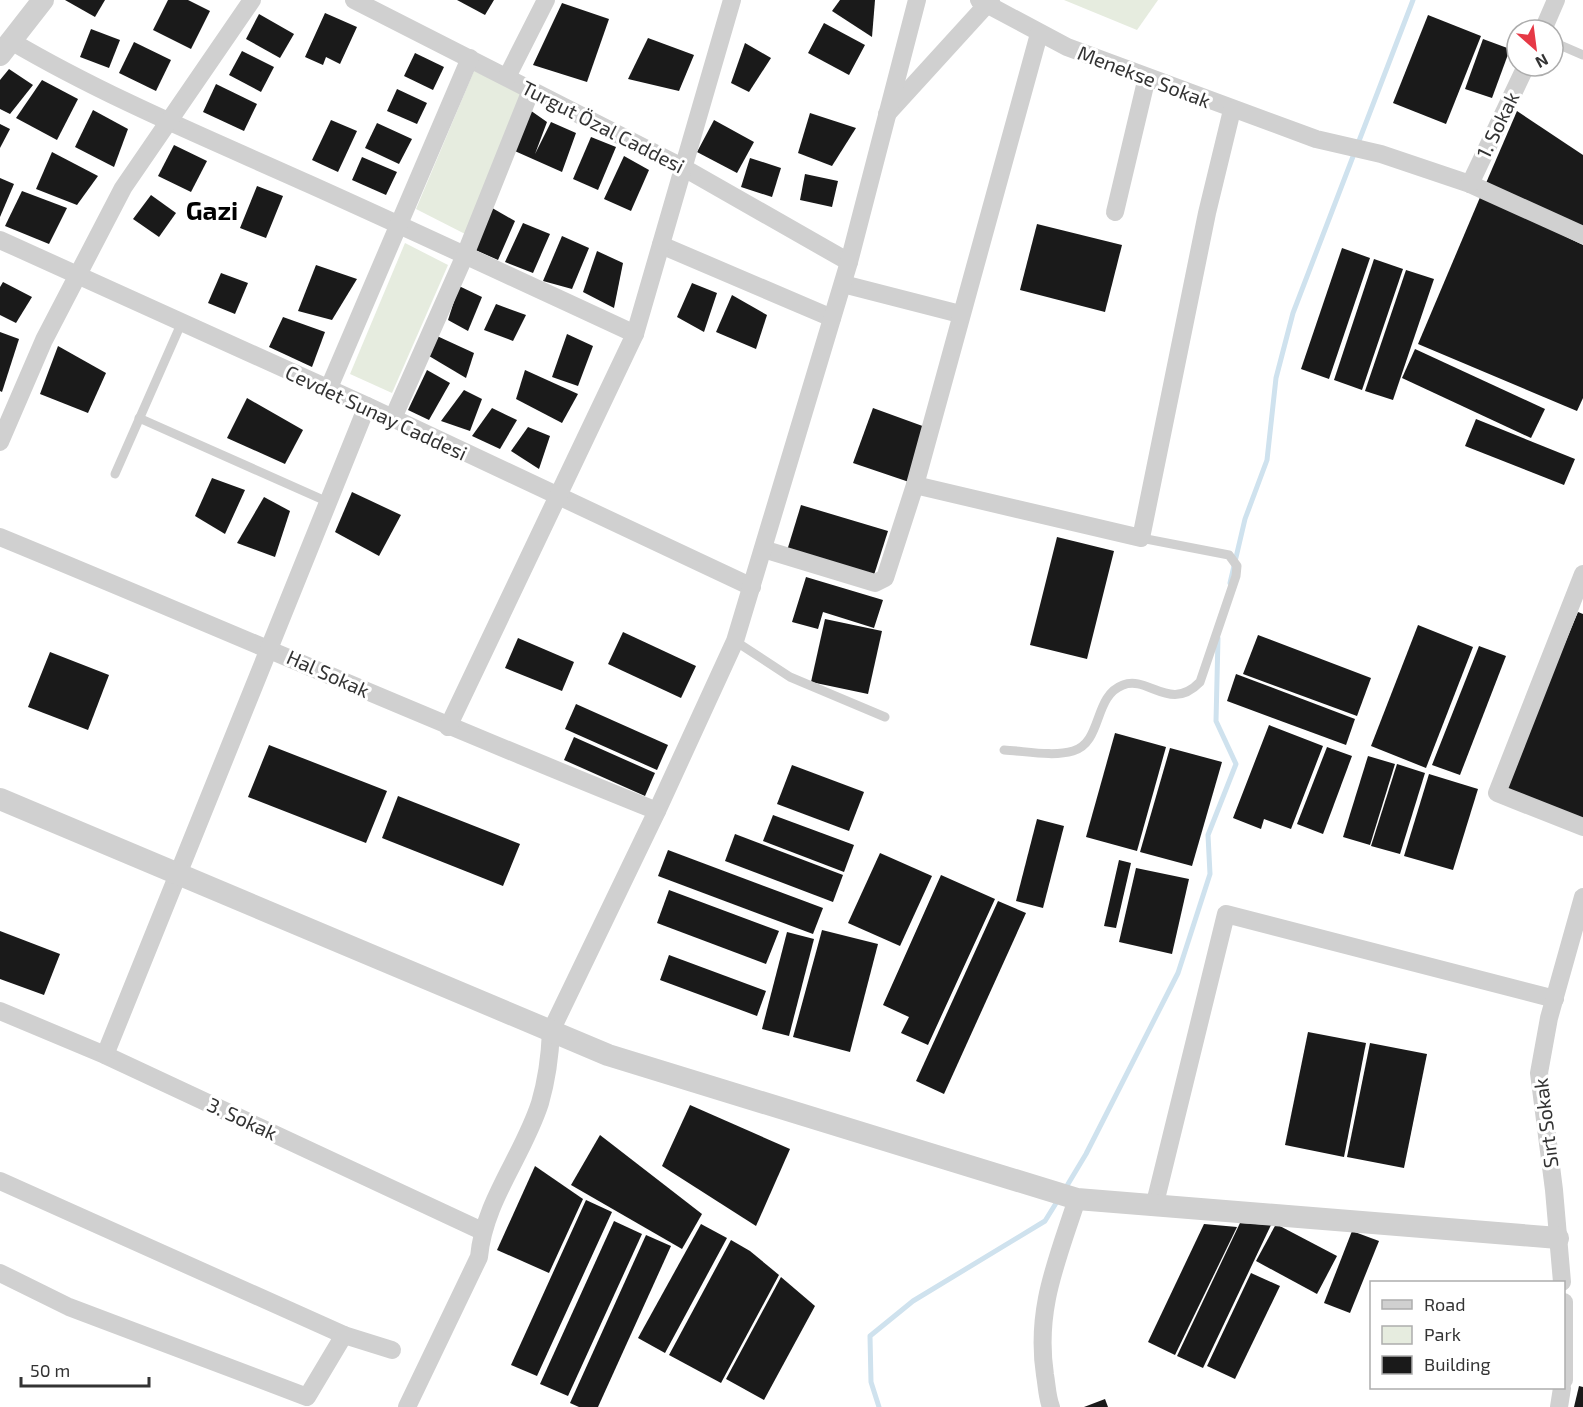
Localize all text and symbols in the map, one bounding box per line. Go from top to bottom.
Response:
north arrow [1505,18,1565,78]
street label: Menekse Sokak [1075,40,1214,112]
text: N [1533,51,1552,73]
street label: Turgut Özal Caddesi [518,75,689,178]
street label: 1. Sokak [1471,87,1523,162]
district label: Gazi [186,194,238,225]
street label: Cevdet Sunay Caddesi [282,359,471,465]
street label: Hal Sokak [283,644,374,702]
street label: Sırt Sokak [1528,1077,1562,1169]
street label: 3. Sokak [204,1092,281,1145]
legend [1370,1281,1565,1389]
text: Road [1424,1293,1465,1315]
text: Park [1424,1323,1461,1345]
scale bar [21,1350,148,1388]
text: Building [1424,1353,1491,1375]
text: 50 m [30,1359,70,1381]

